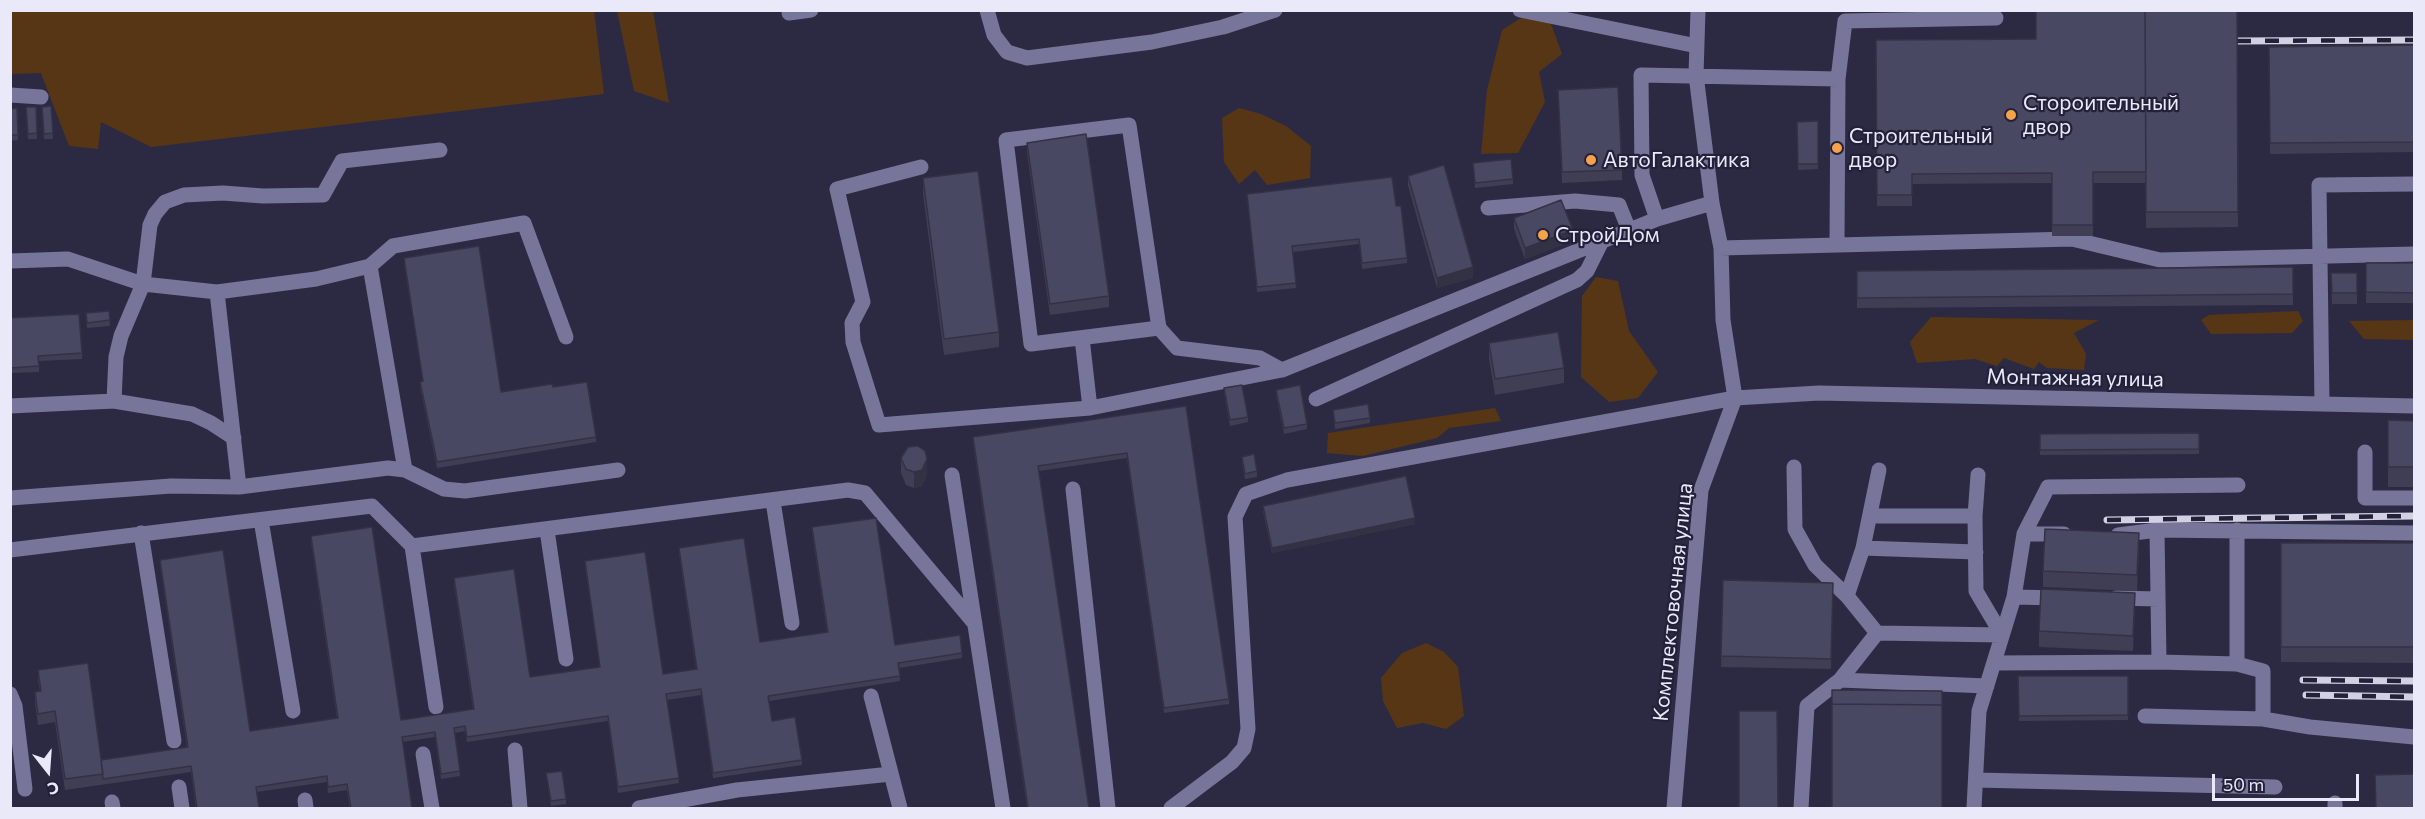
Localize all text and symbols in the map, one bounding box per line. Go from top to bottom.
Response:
place label: Стороительный двор [2023,90,2179,140]
marker: Стороительный двор [2004,108,2018,122]
place label: Строительный двор [1849,123,1993,173]
marker: Строительный двор [1830,141,1844,155]
place label: АвтоГалактика [1603,147,1750,173]
marker: АвтоГалактика [1584,153,1598,167]
place label: СтройДом [1555,222,1660,248]
marker: СтройДом [1536,228,1550,242]
street label: Монтажная улица [1986,364,2164,392]
street label: Комплектовочная улица [1648,482,1698,722]
north arrow [18,741,78,801]
scale bar [2215,762,2362,800]
text: 50 m [2223,773,2264,795]
text: С [45,778,61,799]

